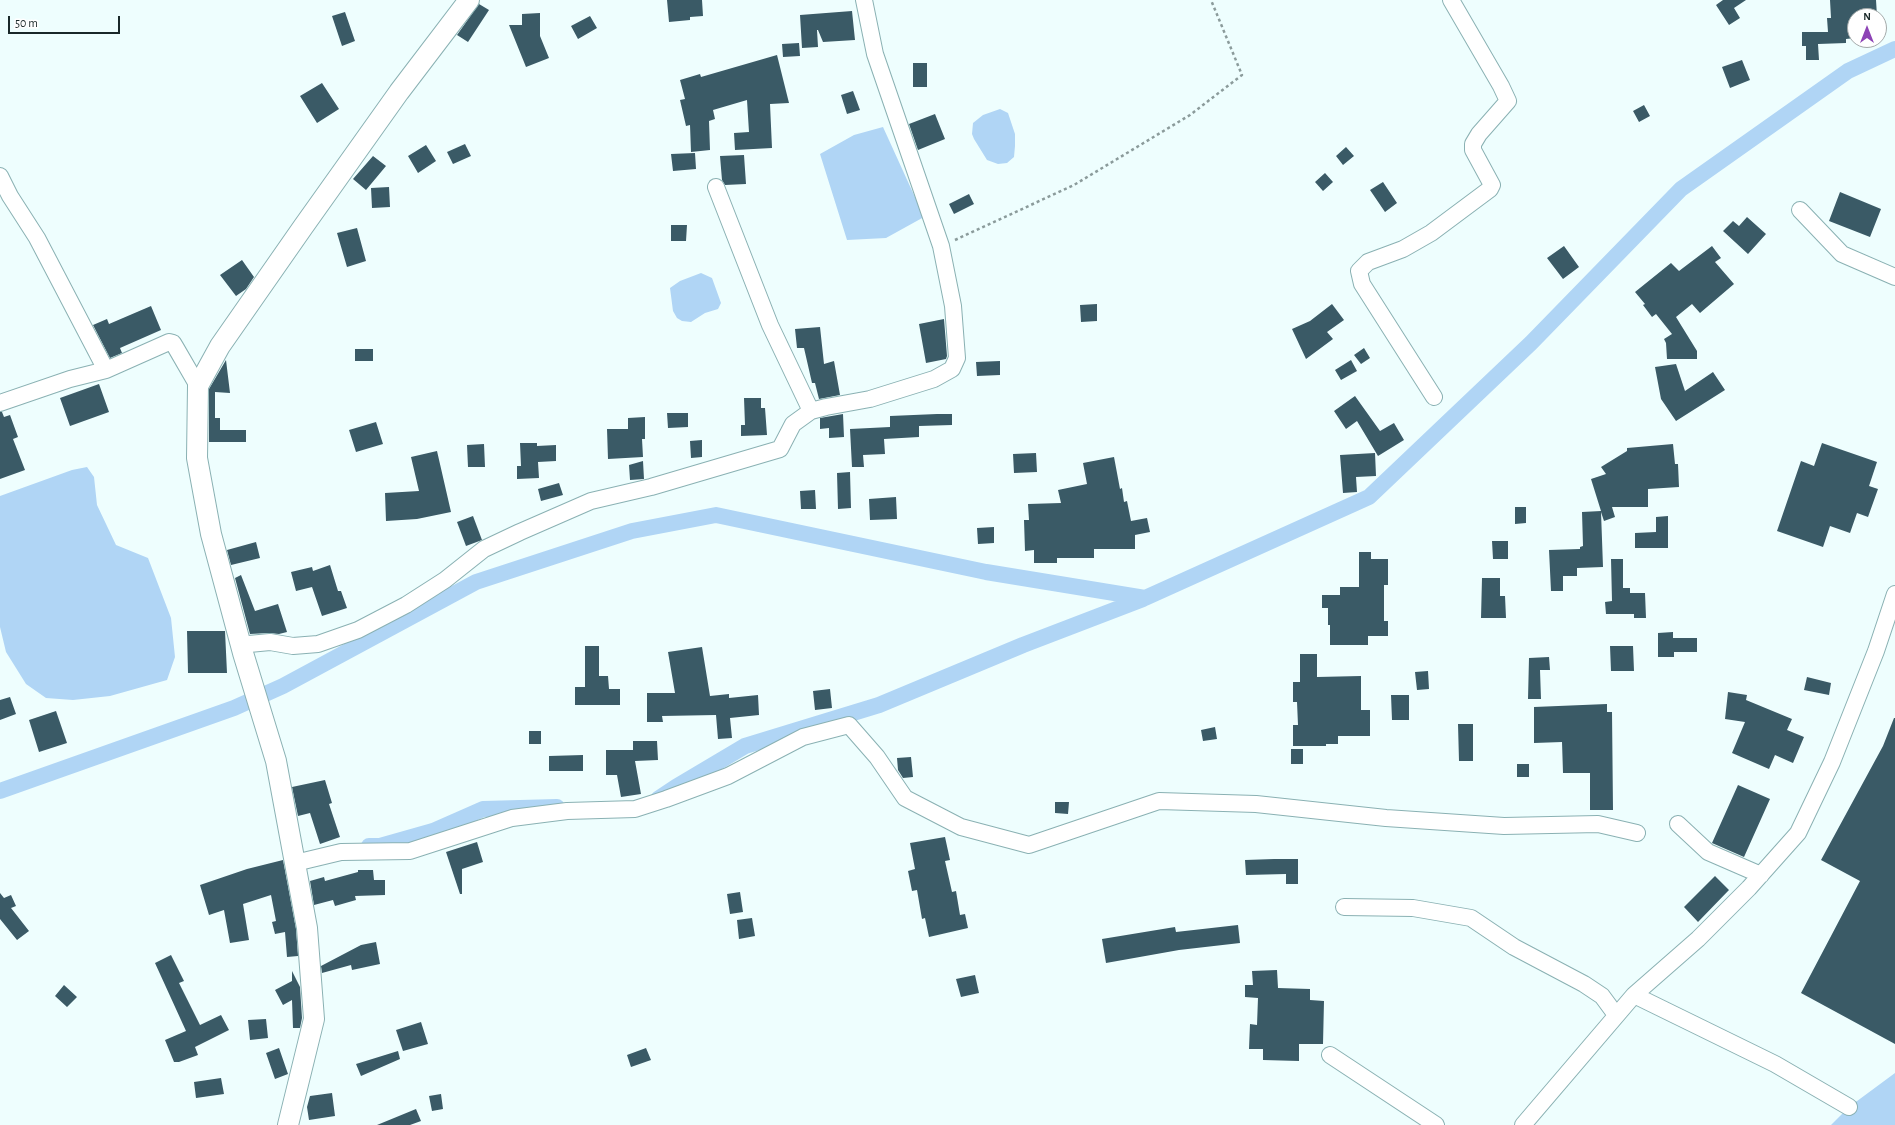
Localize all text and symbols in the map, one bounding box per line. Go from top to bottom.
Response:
scale bar [10,8,122,34]
north arrow [1847,8,1887,48]
text: N [1863,11,1871,22]
text: 50 m [15,17,38,29]

